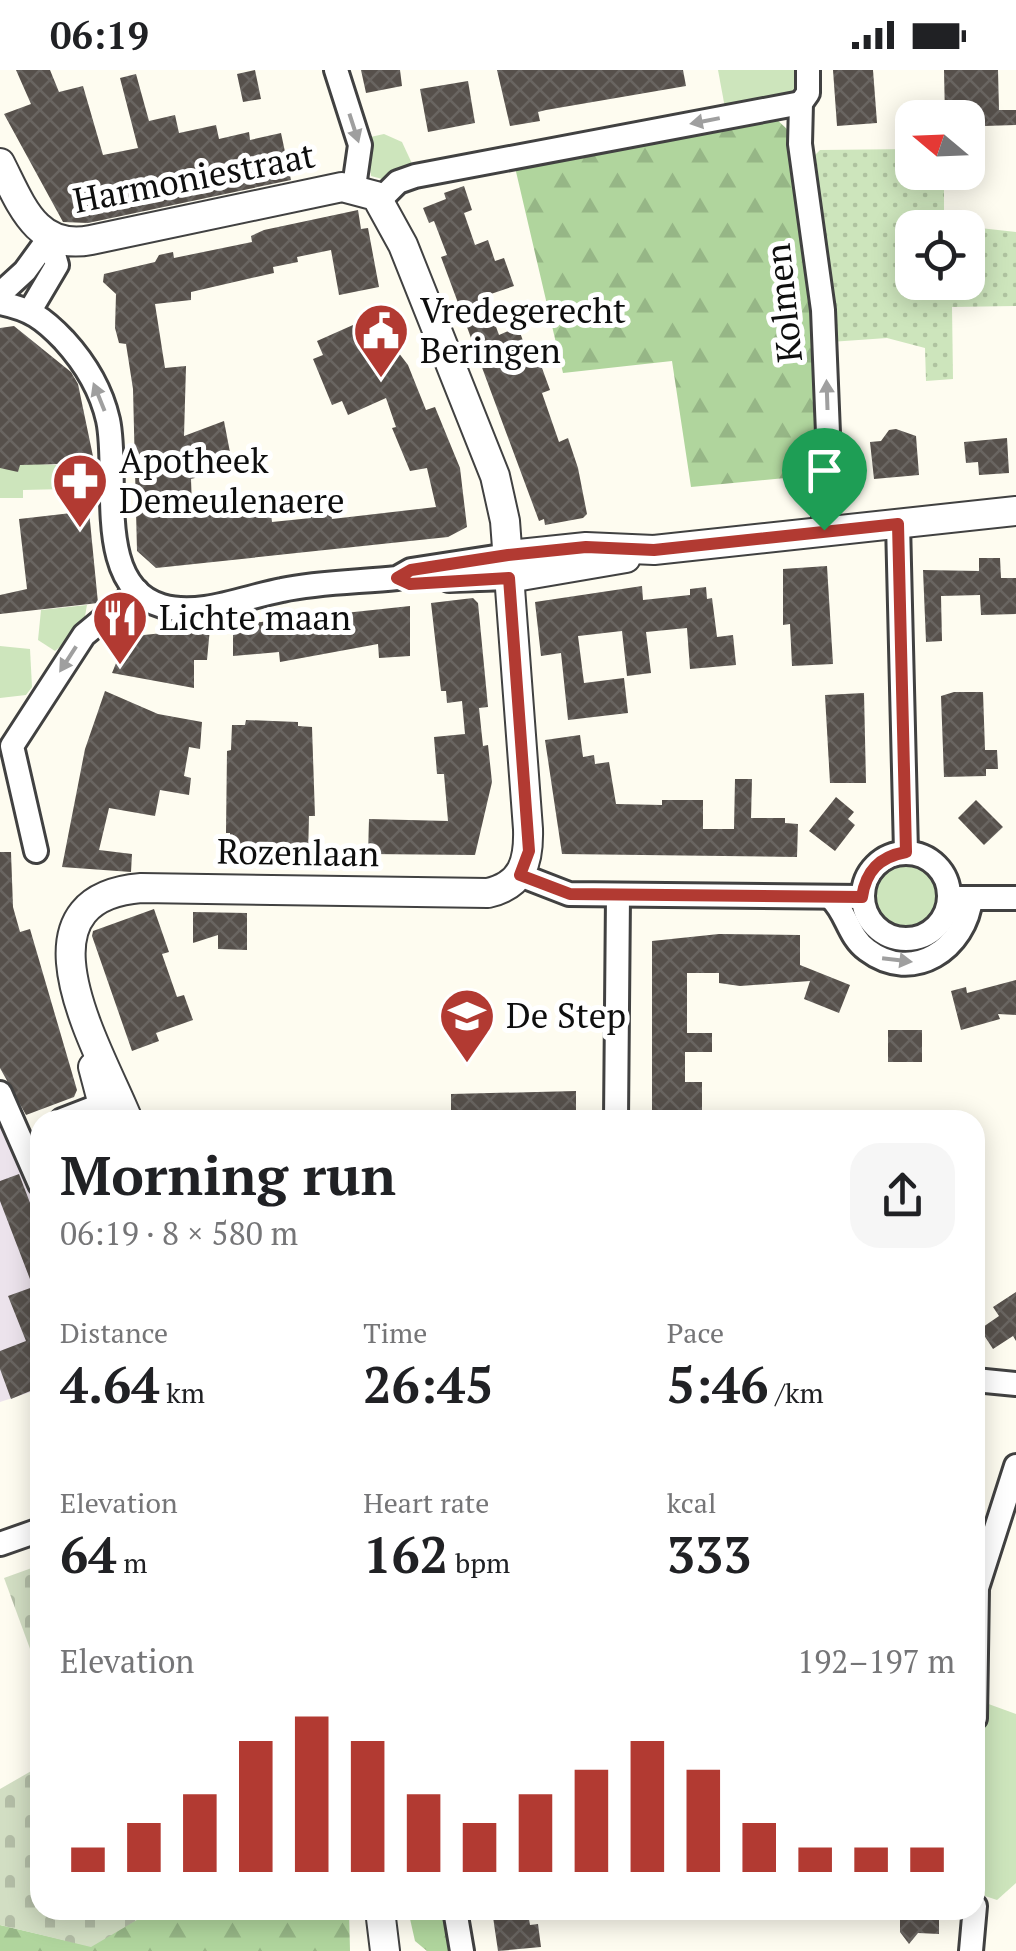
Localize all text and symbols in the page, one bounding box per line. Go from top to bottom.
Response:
text: 06:19 [50,10,149,60]
north arrow [895,100,985,190]
map controls [895,100,985,300]
one-way arrow [348,113,363,143]
one-way arrow [689,114,720,129]
street label: Harmoniestraat [69,131,318,223]
button: locate [895,210,985,300]
street label: Kolmen [754,241,812,365]
place label: Vredegerecht Beringen [420,287,626,373]
public building icon: Vredegerecht Beringen [351,301,411,380]
one-way arrow [818,379,834,411]
one-way arrow [91,381,107,411]
pin [782,428,867,531]
place label: Apotheek Demeulenaere [119,437,345,523]
icon: arrive [797,443,852,498]
pharmacy icon: Apotheek Demeulenaere [50,451,110,530]
restaurant icon: Lichte maan [90,588,150,667]
place label: Lichte maan [159,594,351,640]
one-way arrow [60,646,78,673]
street label: Rozenlaan [216,828,380,876]
one-way arrow [882,952,914,968]
school or university icon: De Step [437,986,497,1065]
place label: De Step [506,992,626,1038]
text: Morning run [60,1138,396,1211]
button: share [850,1143,955,1248]
text: 06:19 · 8 × 580 m [60,1212,298,1254]
text: Distance [60,1314,168,1351]
text: Time [363,1314,427,1351]
text: Pace [667,1314,724,1351]
text: 4.64 [60,1351,160,1417]
text: 26:45 [363,1351,493,1417]
text: 5:46 [667,1351,769,1417]
text: km [160,1374,205,1411]
text: /km [769,1374,824,1411]
text: Elevation [60,1484,178,1521]
text: Heart rate [363,1484,489,1521]
text: kcal [667,1484,716,1521]
text: 64 [60,1521,117,1587]
text: 162 [363,1521,448,1587]
text: 333 [667,1521,751,1587]
text: m [117,1544,147,1581]
text: bpm [448,1544,510,1581]
text: Elevation [60,1640,194,1682]
text: 192–197 m [797,1640,955,1682]

